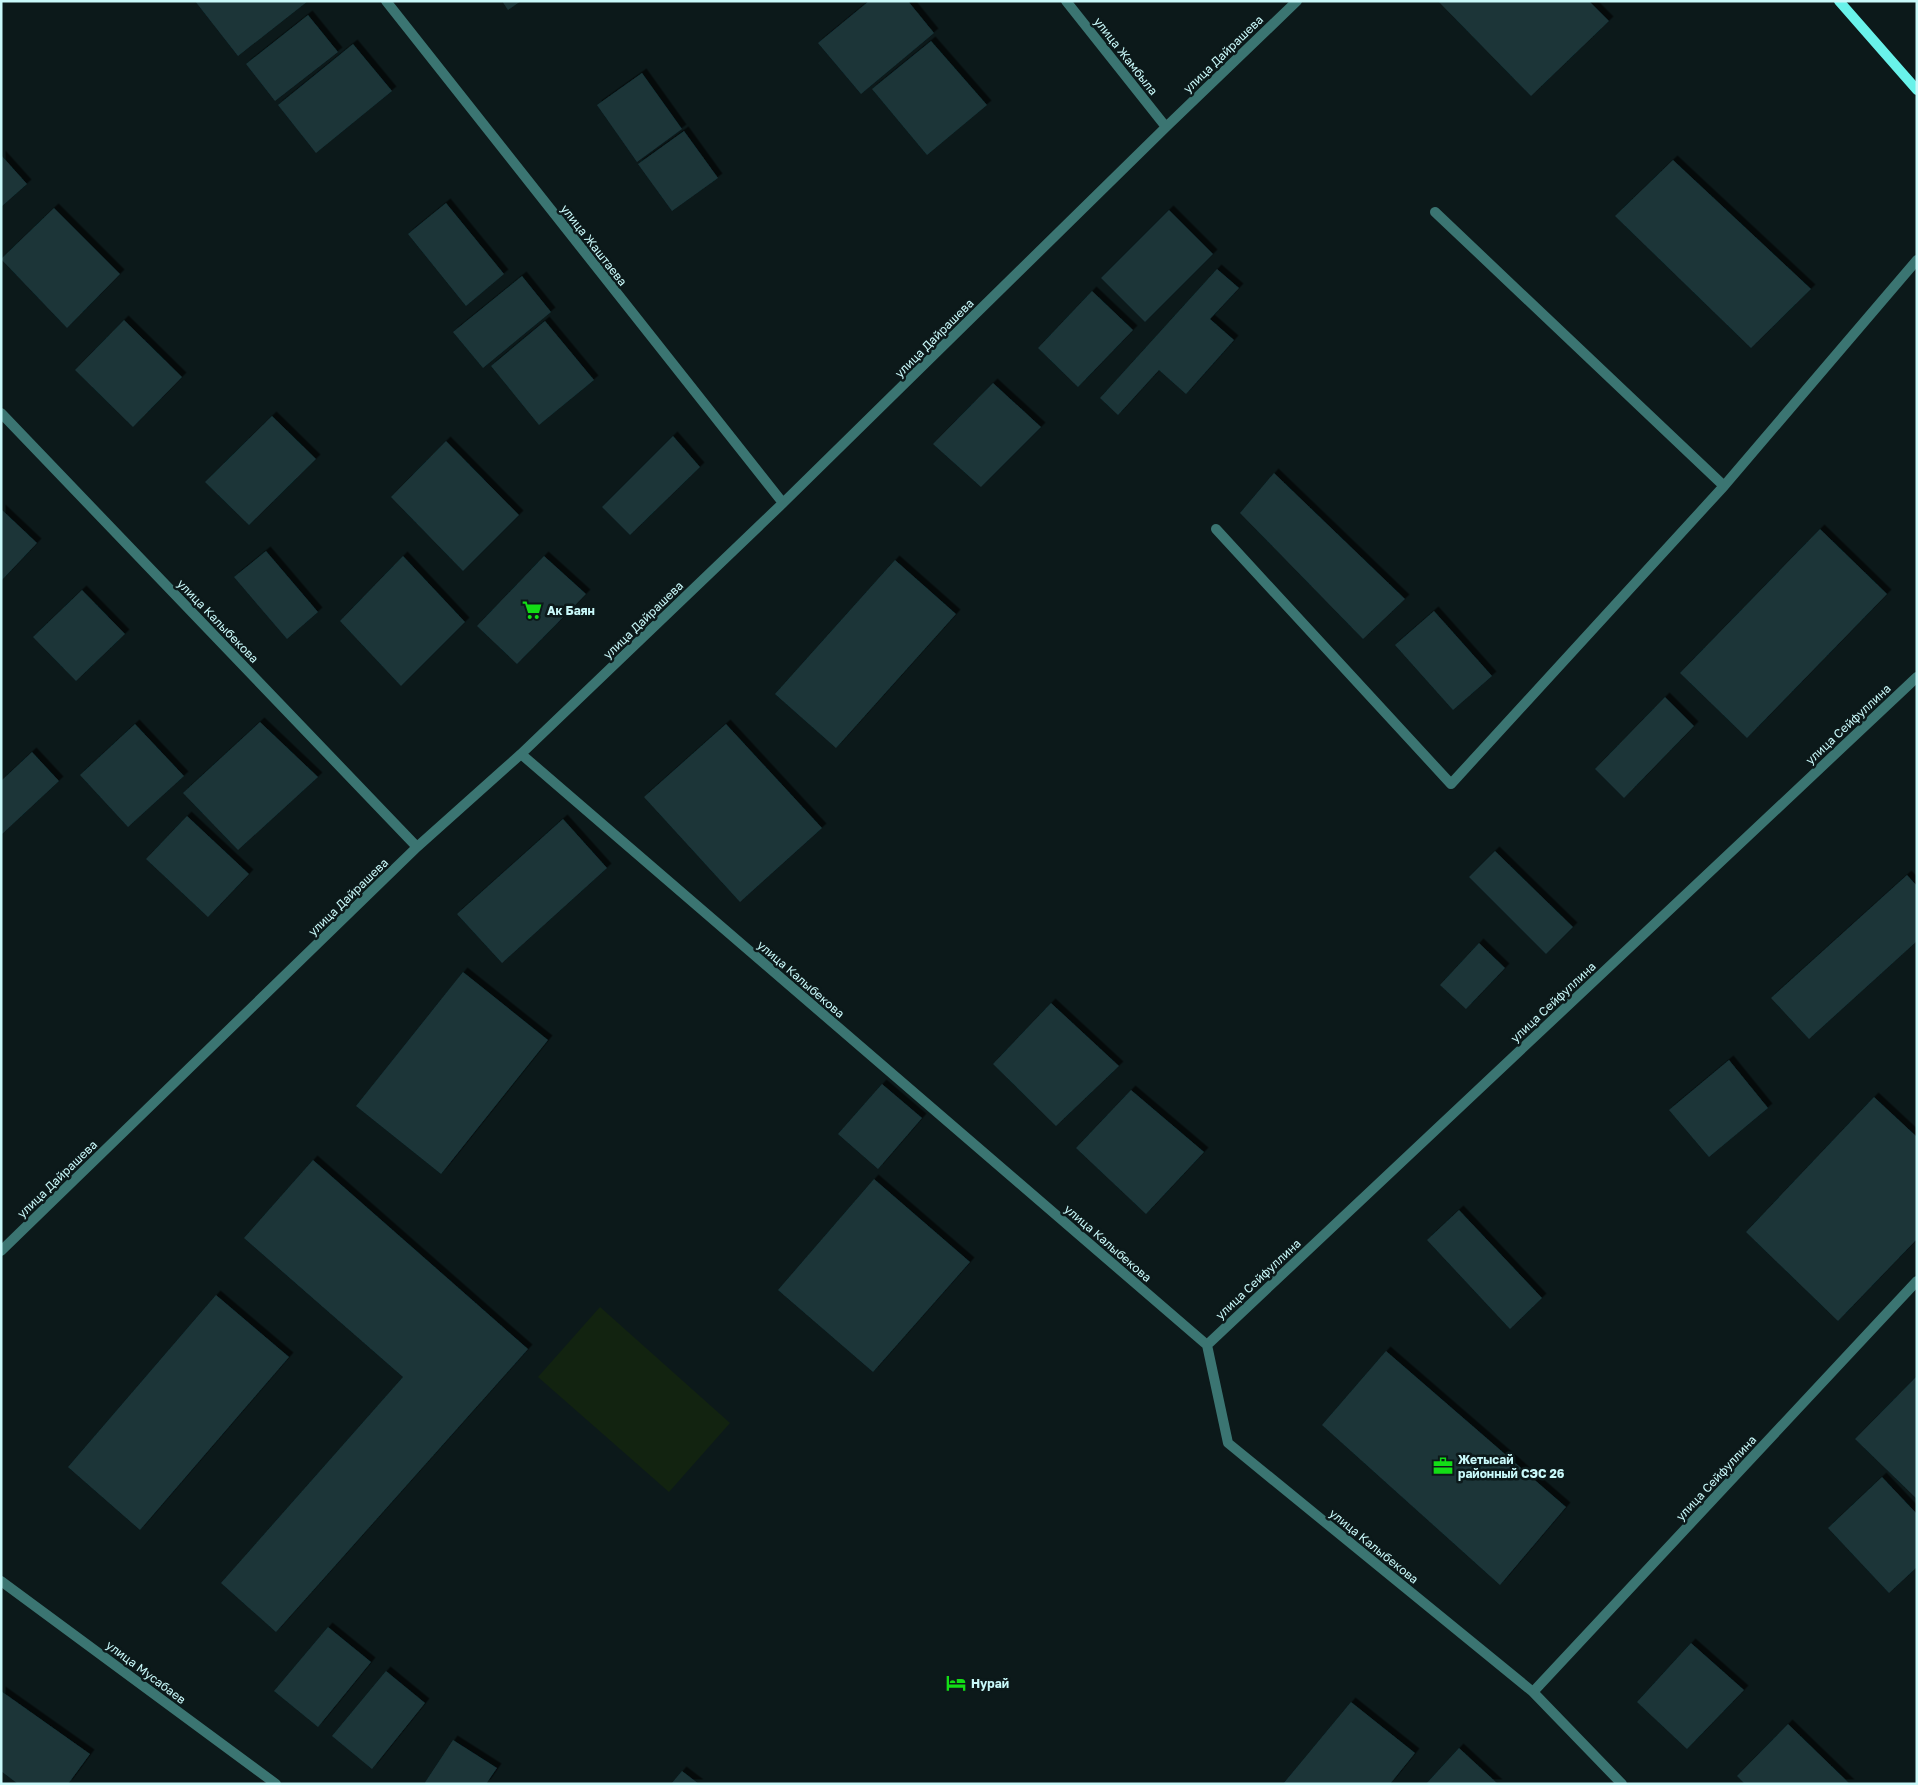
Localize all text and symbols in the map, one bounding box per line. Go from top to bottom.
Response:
street label: улица Дайрашева [1180,12,1266,96]
street label: улица Жамбыла [1091,14,1161,98]
street label: улица Жаштаева [558,201,630,289]
street label: улица Дайрашева [891,295,977,381]
street label: улица Калыбекова [174,576,262,666]
street label: улица Дайрашева [600,578,686,662]
supermarket icon: Ак Баян [521,599,543,621]
place label: Ак Баян [547,603,595,618]
street label: улица Сейфуллина [1802,681,1894,767]
street label: улица Дайрашева [305,855,391,939]
street label: улица Калыбекова [754,937,848,1021]
street label: улица Сейфуллина [1507,959,1599,1045]
street label: улица Дайрашева [14,1137,100,1221]
street label: улица Калыбекова [1061,1201,1155,1285]
street label: улица Сейфуллина [1212,1236,1304,1322]
street label: улица Сейфуллина [1673,1432,1759,1524]
place label: Жетысай районный СЭС 26 [1458,1452,1565,1481]
office icon: Жетысай районный СЭС 26 [1432,1455,1454,1477]
street label: улица Калыбекова [1326,1505,1422,1587]
street label: улица Мусабаев [103,1637,189,1707]
hotel icon: Нурай [945,1672,967,1694]
place label: Нурай [971,1676,1009,1691]

